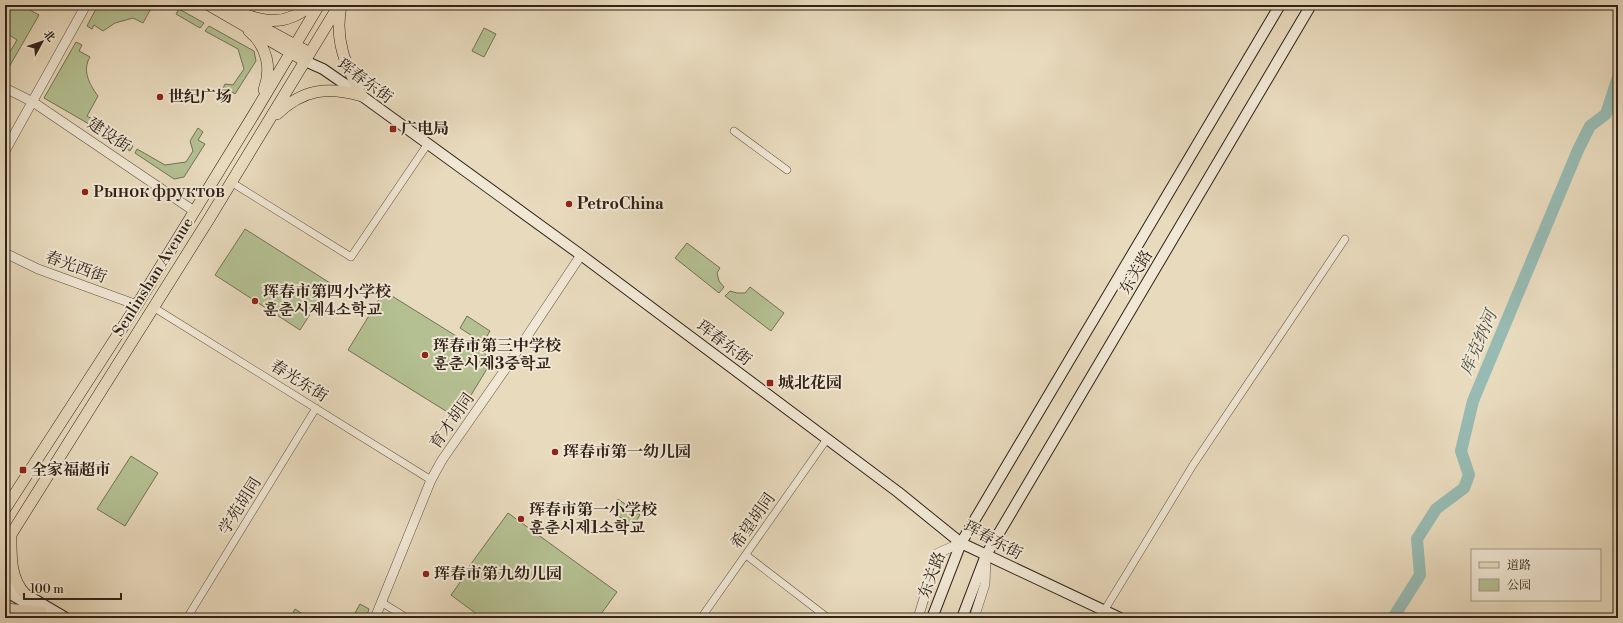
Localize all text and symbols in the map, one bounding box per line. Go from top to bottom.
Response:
north arrow [22,22,62,62]
text: 北 [40,28,58,45]
street label: 珲春东街 [333,54,397,108]
place label: 世纪广场 [168,87,232,107]
marker: 世纪广场 [155,92,165,102]
street label: 建设街 [84,113,134,157]
place label: 广电局 [401,119,449,139]
marker: 广电局 [388,124,398,134]
place label: Рынок фруктов [93,182,225,202]
marker: Рынок фруктов [80,187,90,197]
place label: PetroChina [577,194,664,214]
marker: PetroChina [564,199,574,209]
street label: Senlinshan Avenue [108,214,198,340]
street label: 东关路 [1115,246,1157,298]
street label: 春光西街 [43,247,109,287]
place label: 珲春市第四小学校 훈춘시제4소학교 [263,282,391,320]
marker: 珲春市第四小学校 훈춘시제4소학교 [250,296,260,306]
water label: 库克纳河 [1456,305,1504,379]
street label: 珲春东街 [692,316,756,370]
place label: 珲春市第三中学校 훈춘시제3중학교 [433,336,561,374]
marker: 珲春市第三中学校 훈춘시제3중학교 [420,350,430,360]
street label: 春光东街 [267,356,331,406]
place label: 城北花园 [778,373,842,393]
marker: 城北花园 [765,378,775,388]
street label: 育才胡同 [425,389,479,453]
place label: 珲春市第一幼儿园 [563,442,691,462]
marker: 珲春市第一幼儿园 [550,447,560,457]
place label: 全家福超市 [31,460,111,480]
marker: 全家福超市 [18,465,28,475]
street label: 学苑胡同 [215,474,265,538]
street label: 希望胡同 [726,489,780,553]
place label: 珲春市第一小学校 훈춘시제1소학교 [529,500,657,538]
marker: 珲春市第一小学校 훈춘시제1소학교 [516,514,526,524]
street label: 珲春东街 [960,516,1026,564]
street label: 东关路 [914,549,950,601]
legend [1471,549,1601,601]
text: 道路 [1507,558,1531,573]
place label: 珲春市第九幼儿园 [434,564,562,584]
marker: 珲春市第九幼儿园 [421,569,431,579]
scale bar [24,575,121,601]
text: 公园 [1507,578,1531,593]
text: 100 m [30,582,64,597]

